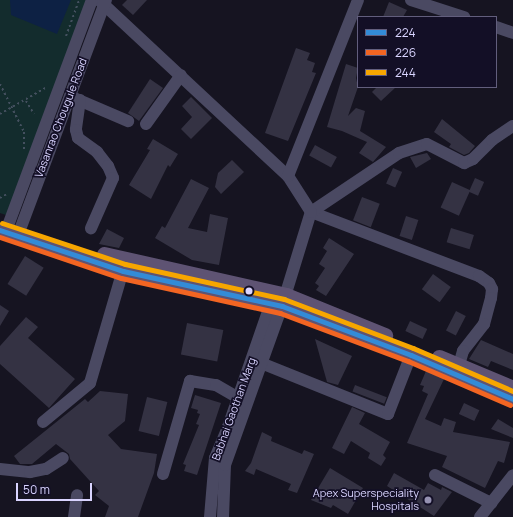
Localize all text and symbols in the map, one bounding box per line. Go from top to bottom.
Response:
legend [357,16,497,88]
text: 224 [395,24,416,41]
text: 226 [395,44,416,61]
street label: Vasanrao Chougule Road [32,56,90,180]
text: 244 [395,64,416,81]
unlabelled marker [244,286,254,296]
street label: Babhai Gaothan Marg [209,356,259,462]
scale bar [18,475,94,501]
text: 50 m [23,481,50,498]
place label: Apex Superspeciality Hospitals [313,487,419,513]
marker: Apex Superspeciality Hospitals [422,494,434,506]

